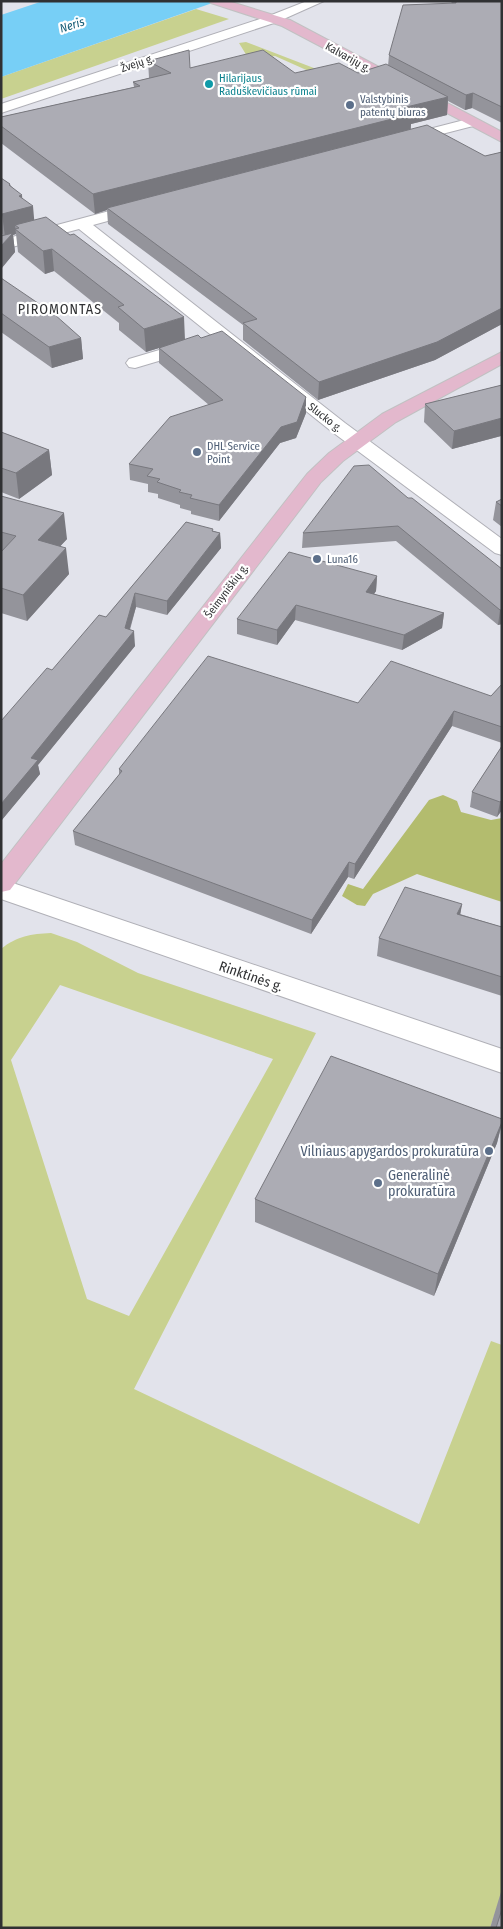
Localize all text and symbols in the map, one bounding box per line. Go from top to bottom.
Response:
water label: Neris [58,14,86,36]
street label: Kalvarijų g. [323,40,372,75]
street label: Žvejų g. [119,51,155,75]
place label: Hilarijaus Raduškevičiaus rūmai [219,72,317,98]
marker: Hilarijaus Raduškevičiaus rūmai [203,78,215,90]
place label: Valstybinis patentų biuras [360,93,426,119]
marker: Valstybinis patentų biuras [344,99,356,111]
district label: PIROMONTAS [18,301,102,318]
street label: Slucko g. [305,400,344,435]
place label: DHL Service Point [207,440,260,466]
marker: DHL Service Point [191,446,203,458]
marker: Luna16 [311,553,323,565]
place label: Luna16 [327,553,358,566]
street label: Šeimyniškių g. [201,561,251,621]
street label: Rinktinės g. [217,958,285,995]
place label: Vilniaus apygardos prokuratūra [300,1143,479,1160]
marker: Vilniaus apygardos prokuratūra [483,1145,495,1157]
place label: Generalinė prokuratūra [388,1167,456,1200]
marker: Generalinė prokuratūra [372,1177,384,1189]

